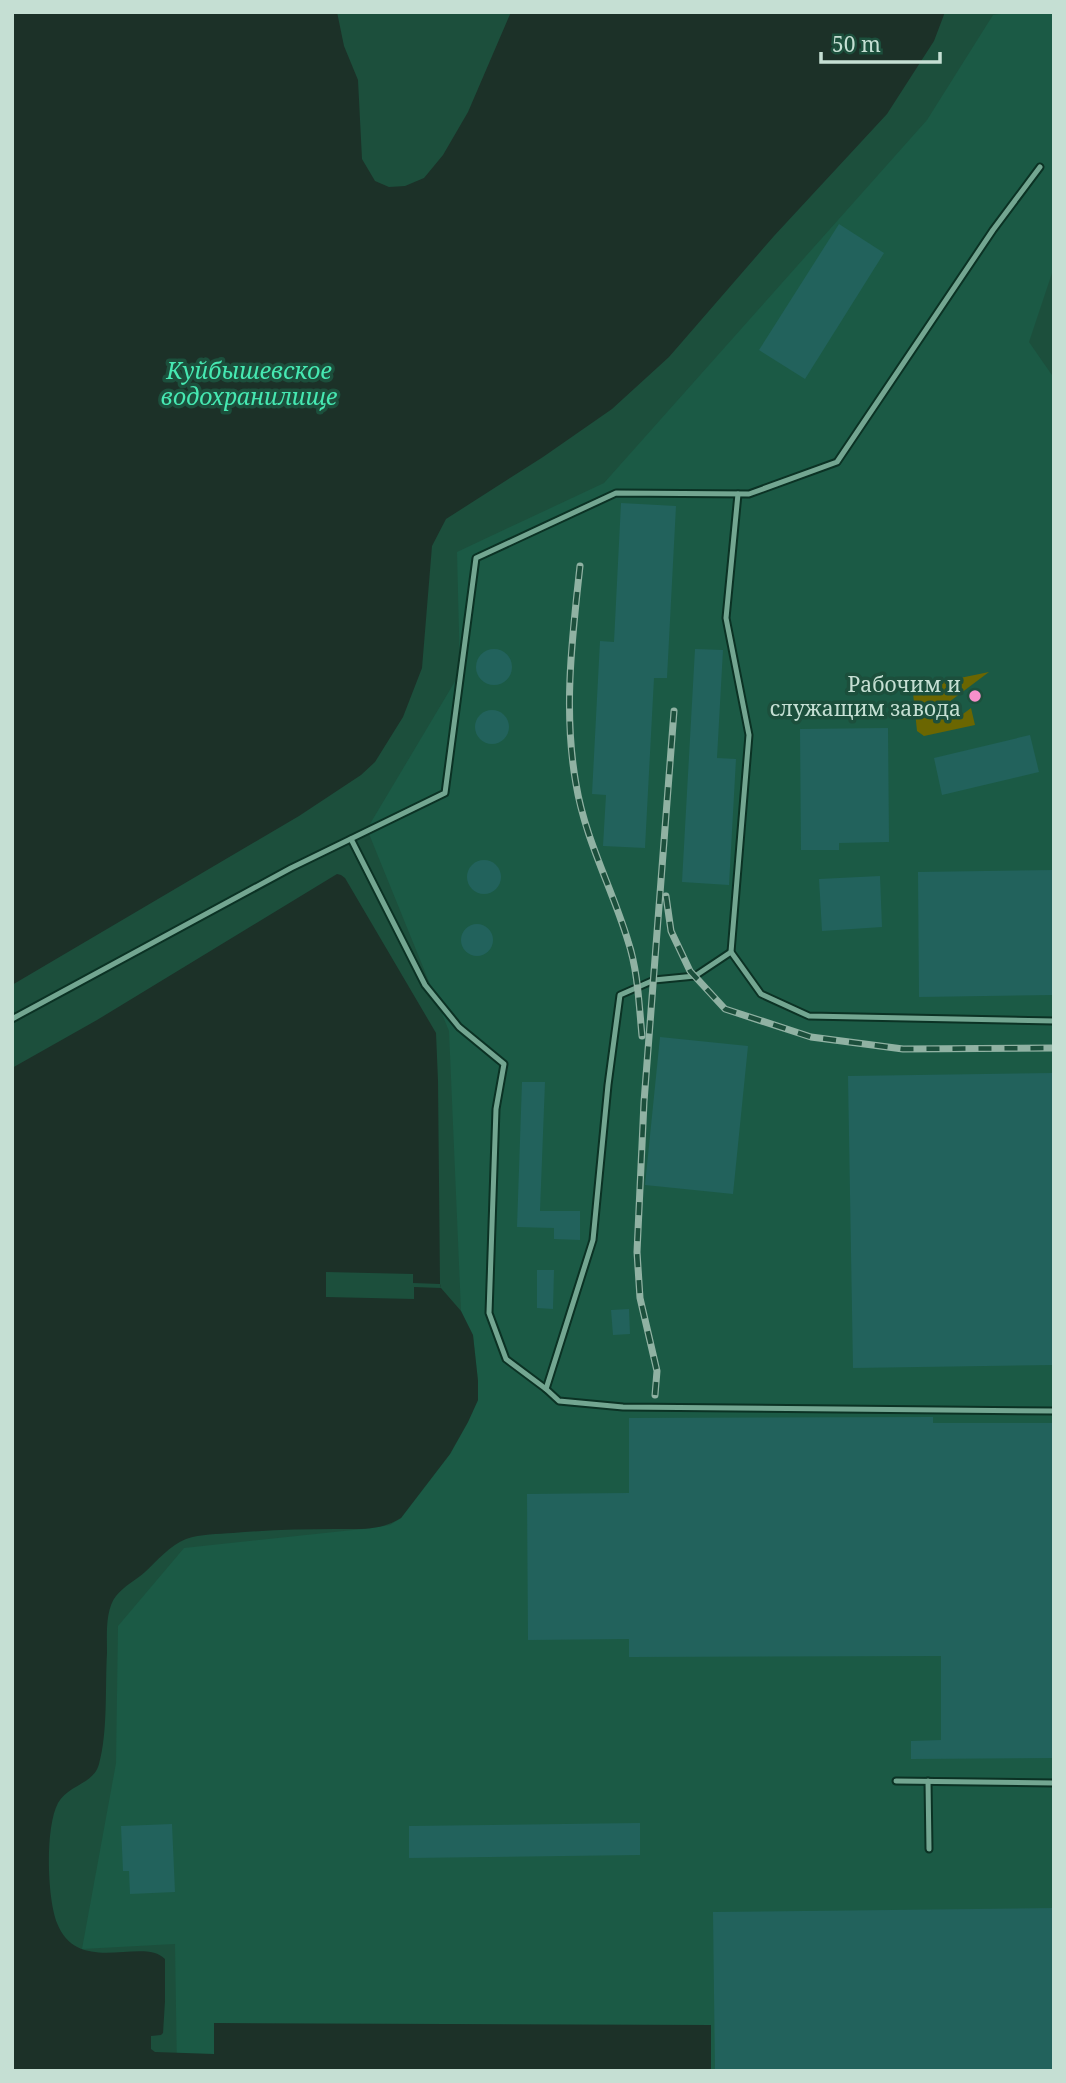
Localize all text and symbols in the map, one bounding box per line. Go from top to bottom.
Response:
scale bar [821,21,940,65]
text: 50 m [832,30,881,58]
water label: Куйбышевское водохранилище [161,354,337,412]
place label: Рабочим и служащим завода [770,670,961,722]
marker: Рабочим и служащим завода [967,688,983,704]

